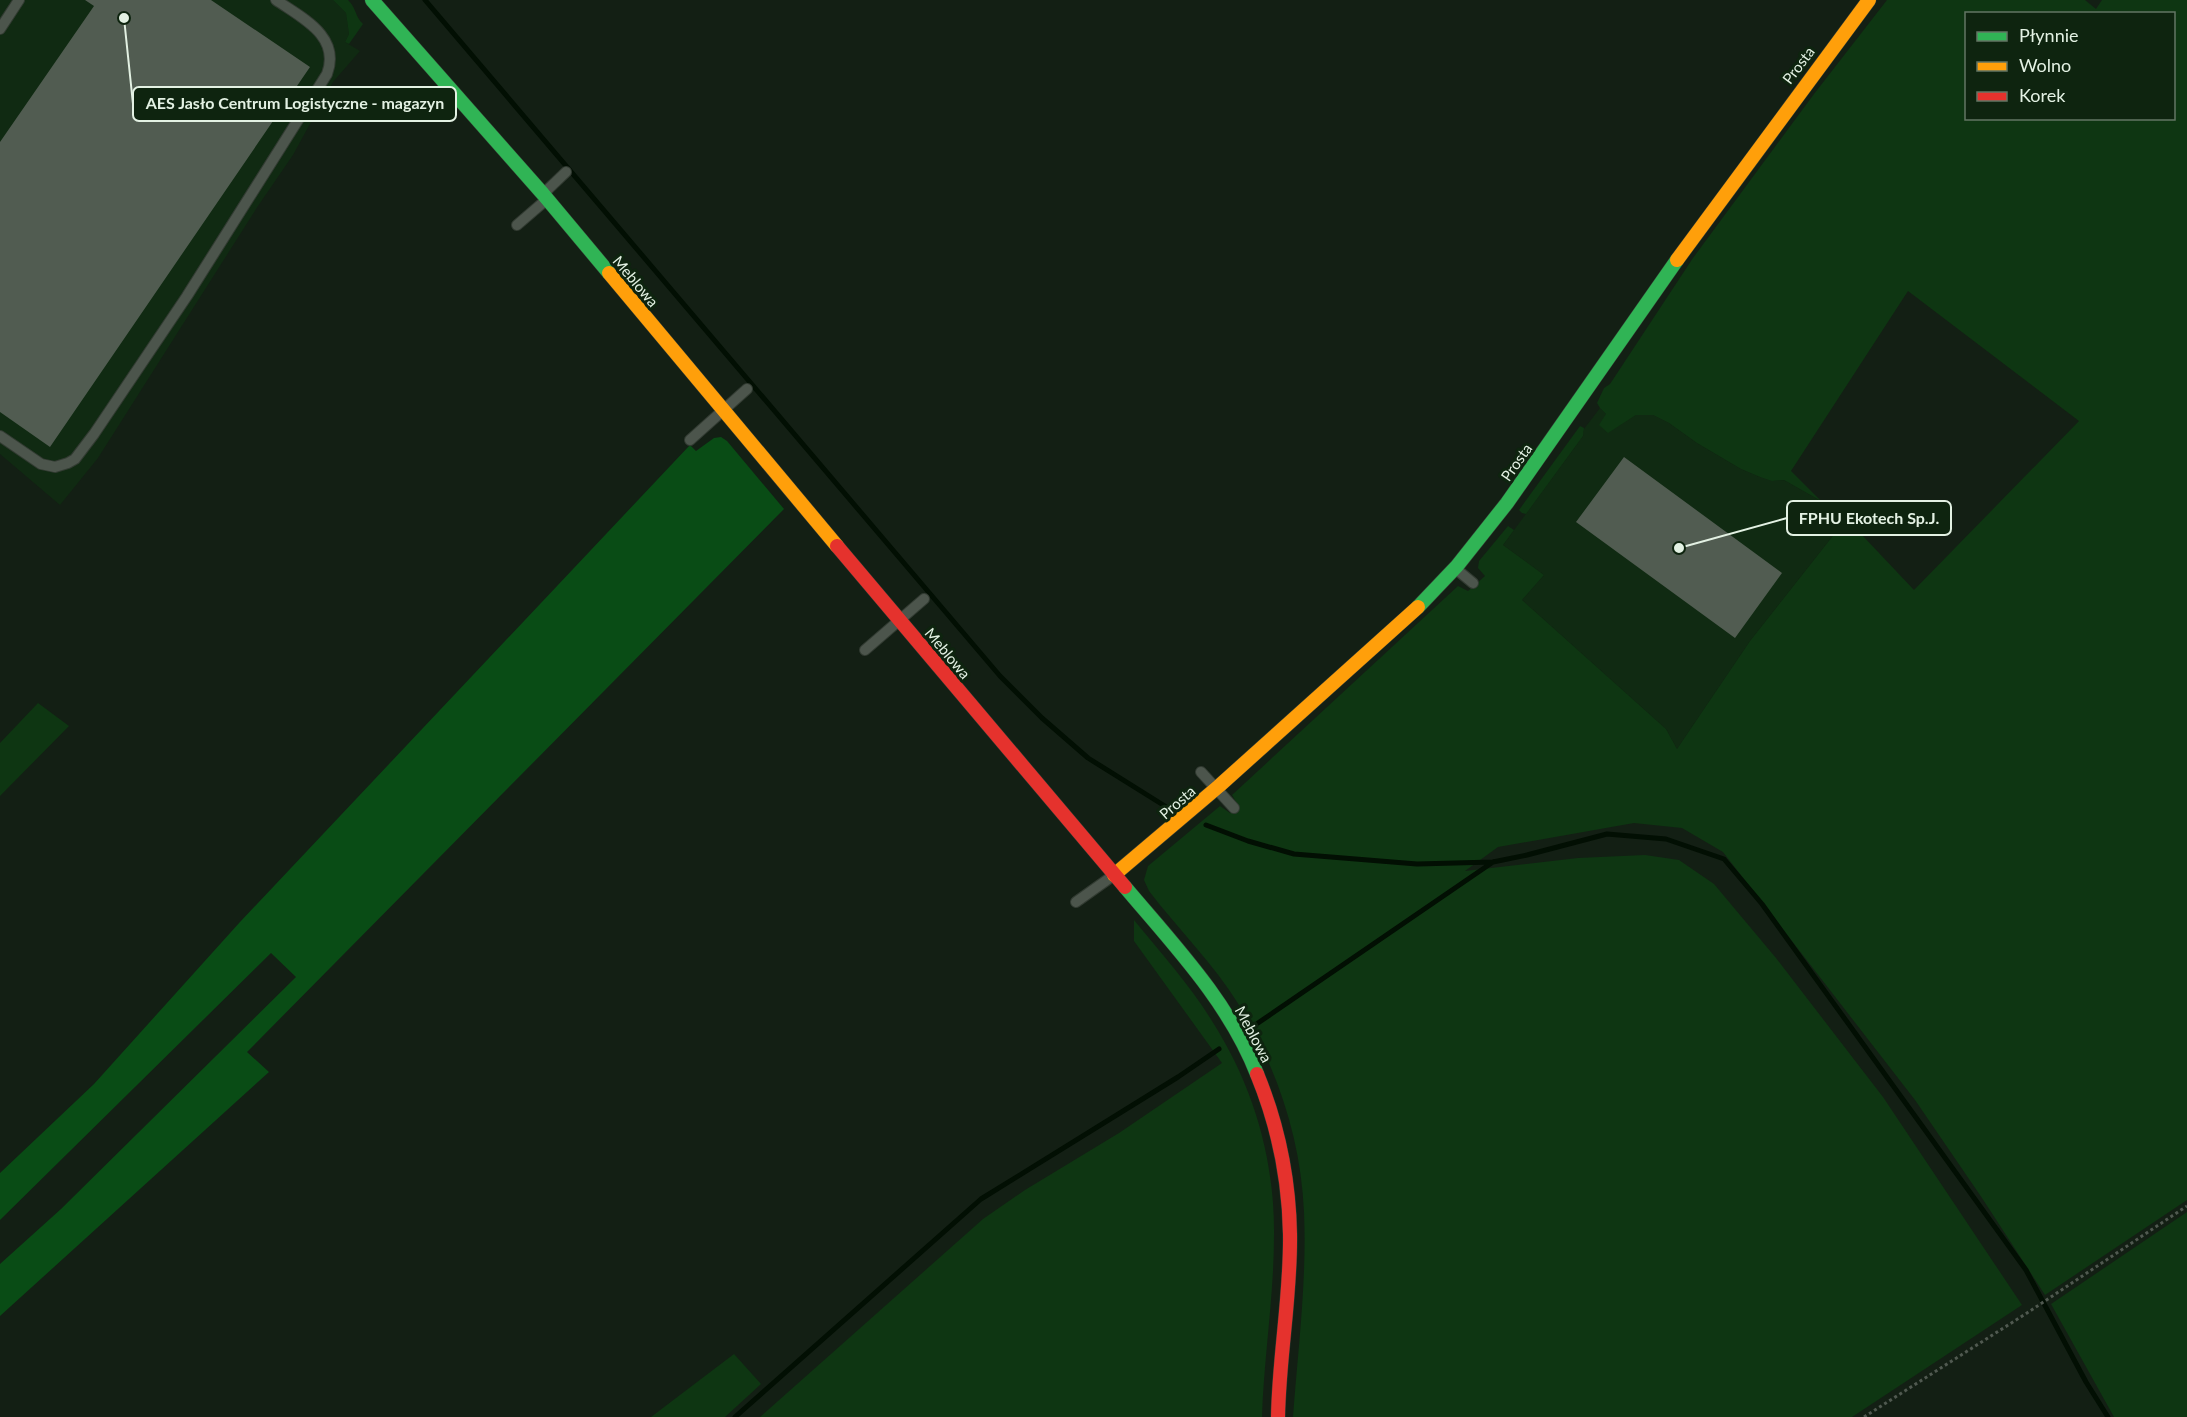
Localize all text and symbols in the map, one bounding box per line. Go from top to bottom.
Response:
legend [1965,12,2175,120]
text: Płynnie [2019,24,2079,46]
street label: Prosta [1778,43,1818,87]
text: Wolno [2019,54,2071,76]
text: Korek [2019,84,2066,106]
callout: AES Jasło Centrum Logistyczne - magazyn [133,87,456,121]
text: AES Jasło Centrum Logistyczne - magazyn [145,93,444,112]
street label: Meblowa [609,252,663,310]
street label: Prosta [1497,440,1535,484]
callout: FPHU Ekotech Sp.J. [1787,501,1951,535]
text: FPHU Ekotech Sp.J. [1799,508,1939,527]
street label: Meblowa [921,624,975,682]
street label: Prosta [1155,781,1199,823]
street label: Meblowa [1232,1003,1276,1065]

